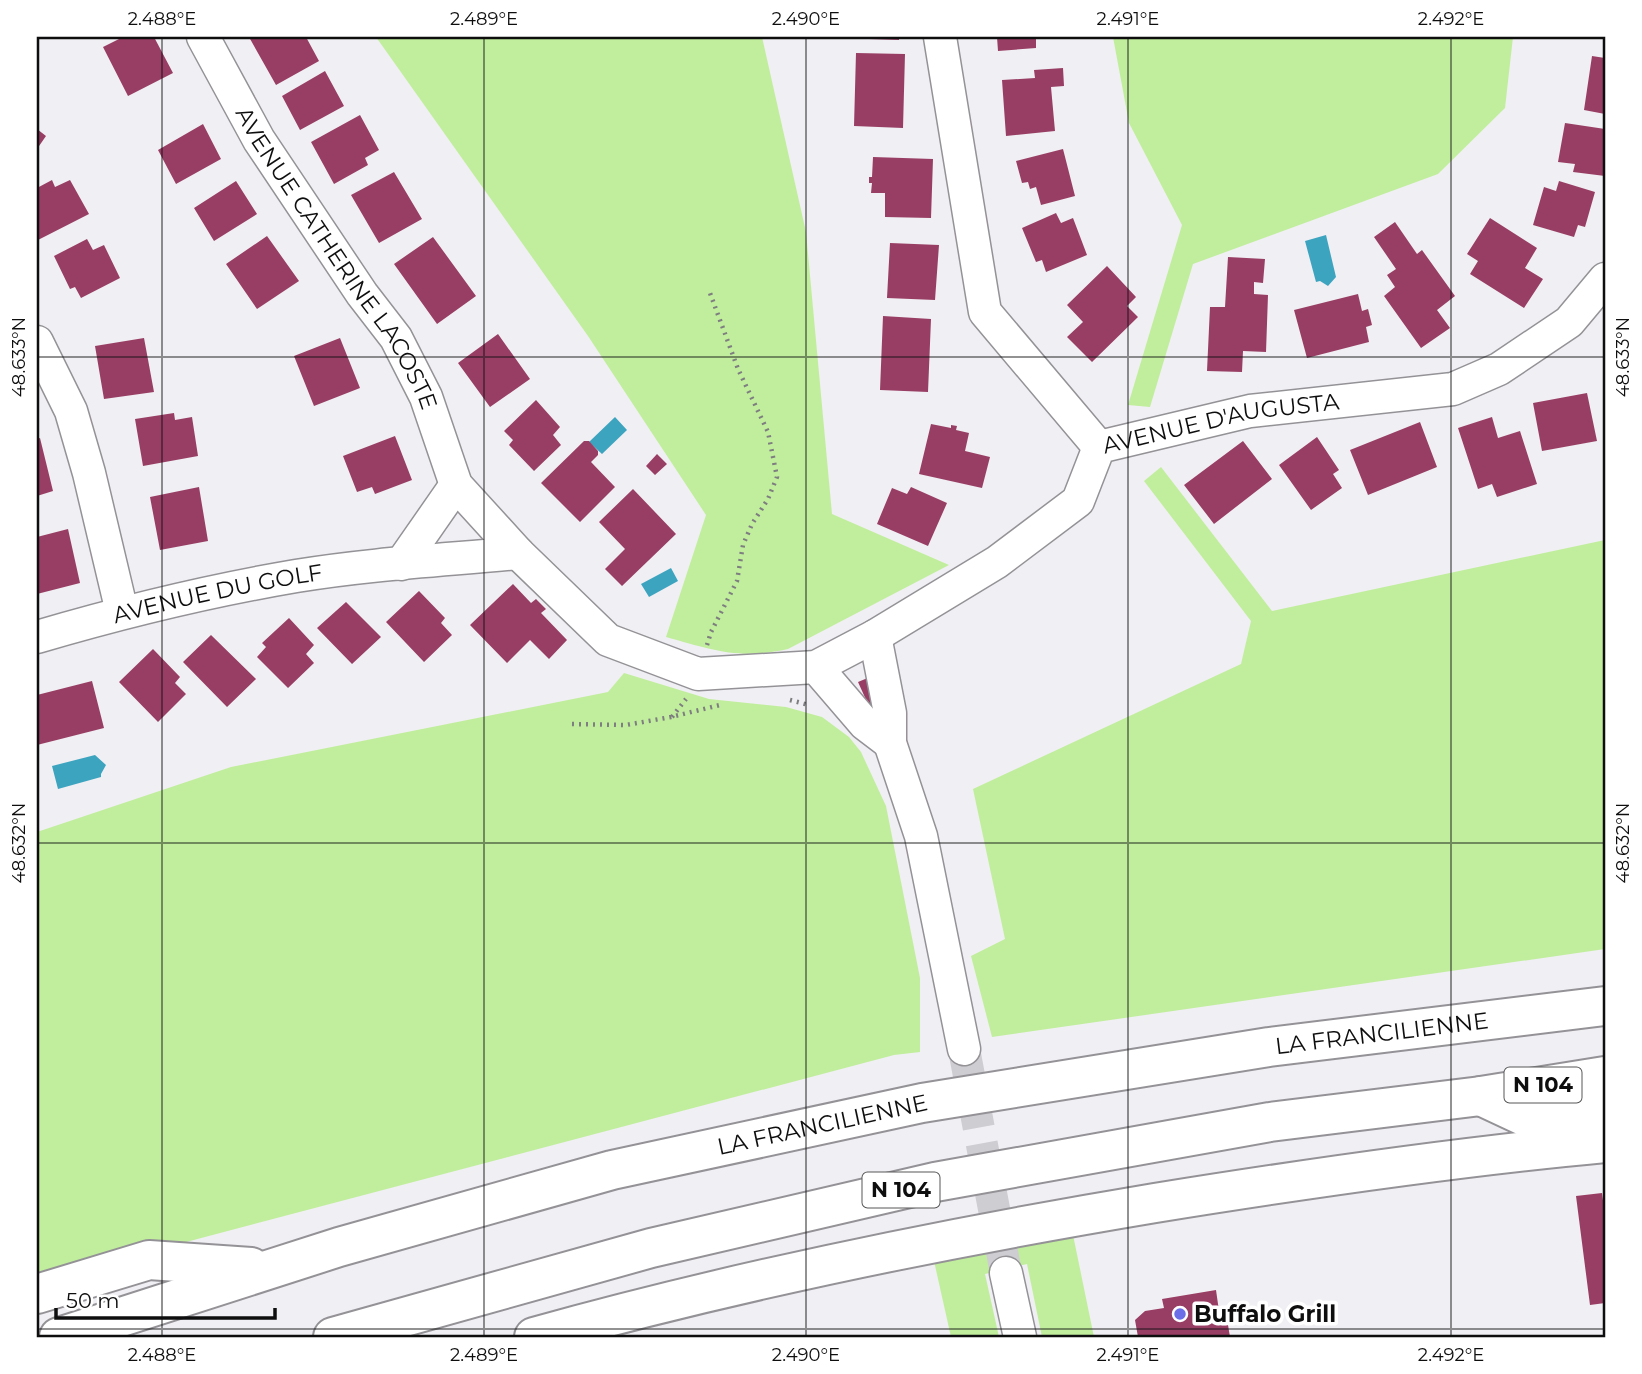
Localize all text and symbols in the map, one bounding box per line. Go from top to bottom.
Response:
text: 2.488°E [128,8,196,30]
text: 2.489°E [450,8,518,30]
text: 2.490°E [772,8,840,30]
text: 2.491°E [1097,8,1159,30]
text: 2.492°E [1418,8,1484,30]
street label: AVENUE CATHERINE LACOSTE [230,102,443,413]
text: 48.633°N [8,317,30,397]
text: 48.633°N [1612,317,1634,397]
street label: AVENUE D'AUGUSTA [1100,387,1341,460]
street label: AVENUE DU GOLF [110,558,324,629]
text: 48.632°N [8,803,30,883]
text: 48.632°N [1612,803,1634,883]
street label: LA FRANCILIENNE [1274,1006,1490,1060]
road number: N 104 [1504,1068,1582,1102]
street label: LA FRANCILIENNE [715,1088,930,1161]
road number: N 104 [862,1172,940,1208]
scale bar [56,1276,275,1320]
text: 50 m [66,1288,120,1313]
place label: Buffalo Grill [1194,1300,1336,1328]
marker: Buffalo Grill [1172,1306,1188,1322]
text: 2.488°E [128,1344,196,1366]
text: 2.489°E [450,1344,518,1366]
text: 2.490°E [772,1344,840,1366]
text: 2.491°E [1097,1344,1159,1366]
text: 2.492°E [1418,1344,1484,1366]

